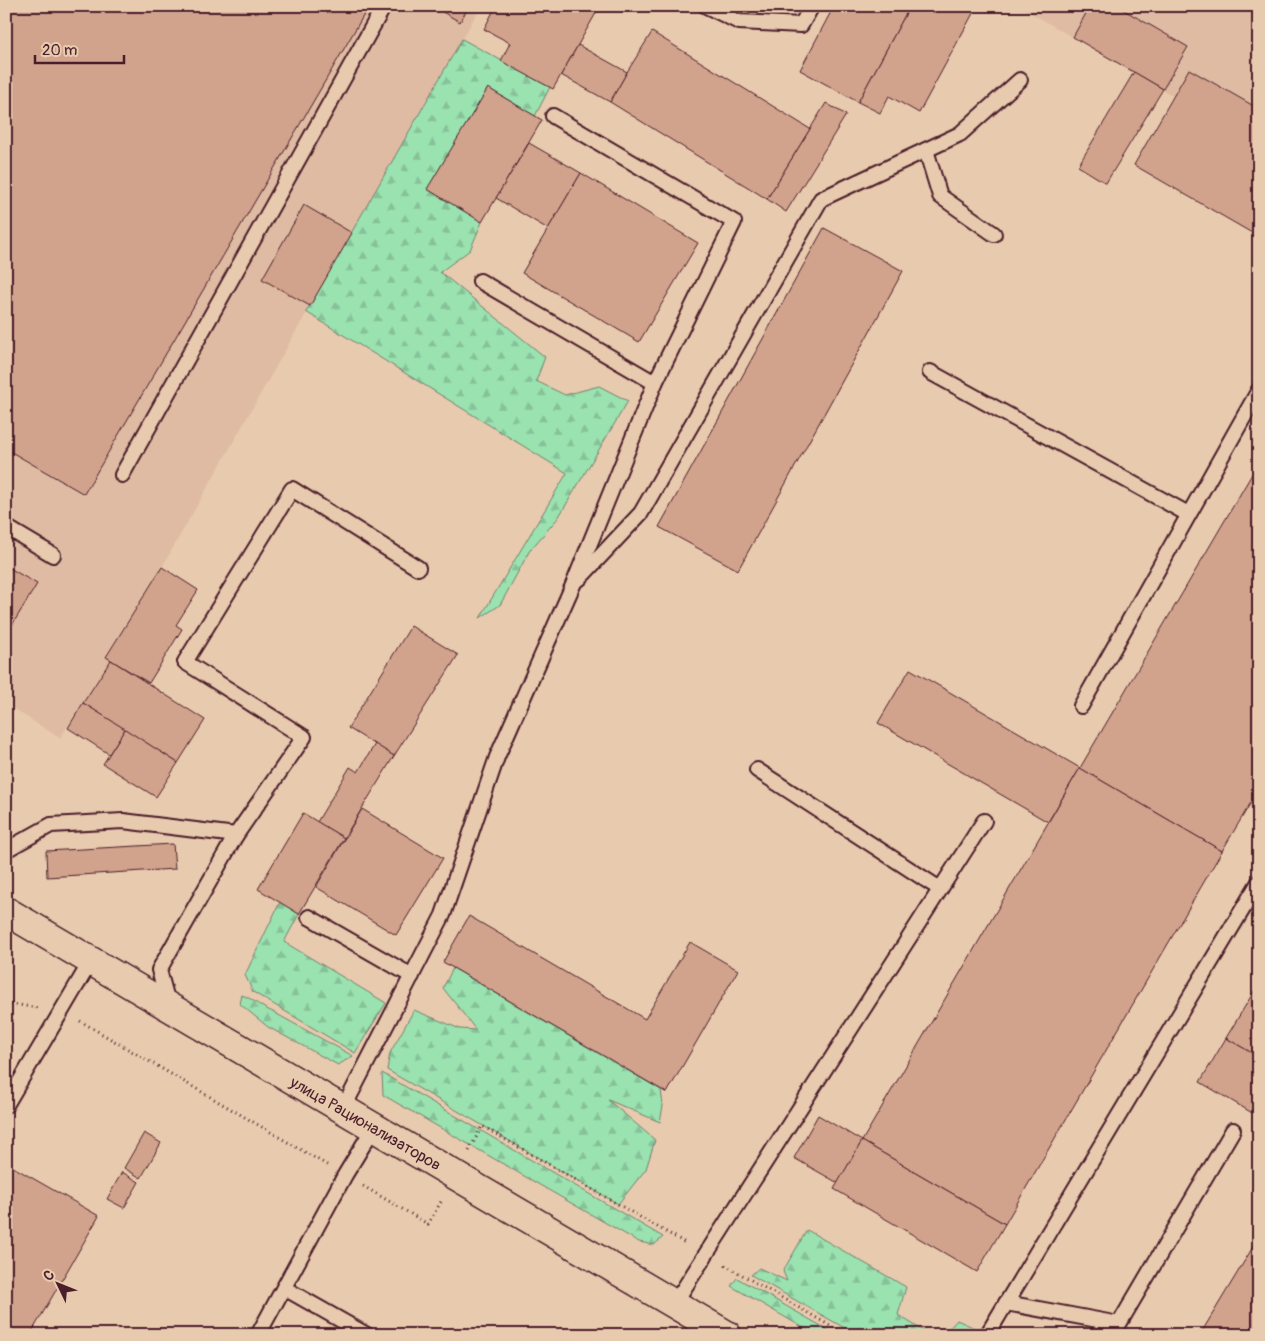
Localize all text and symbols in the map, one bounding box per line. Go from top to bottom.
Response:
scale bar [35,32,124,64]
text: 20 m [42,41,77,60]
street label: улица Рационализаторов [286,1072,445,1175]
north arrow [32,1258,82,1308]
text: С [40,1266,58,1284]

